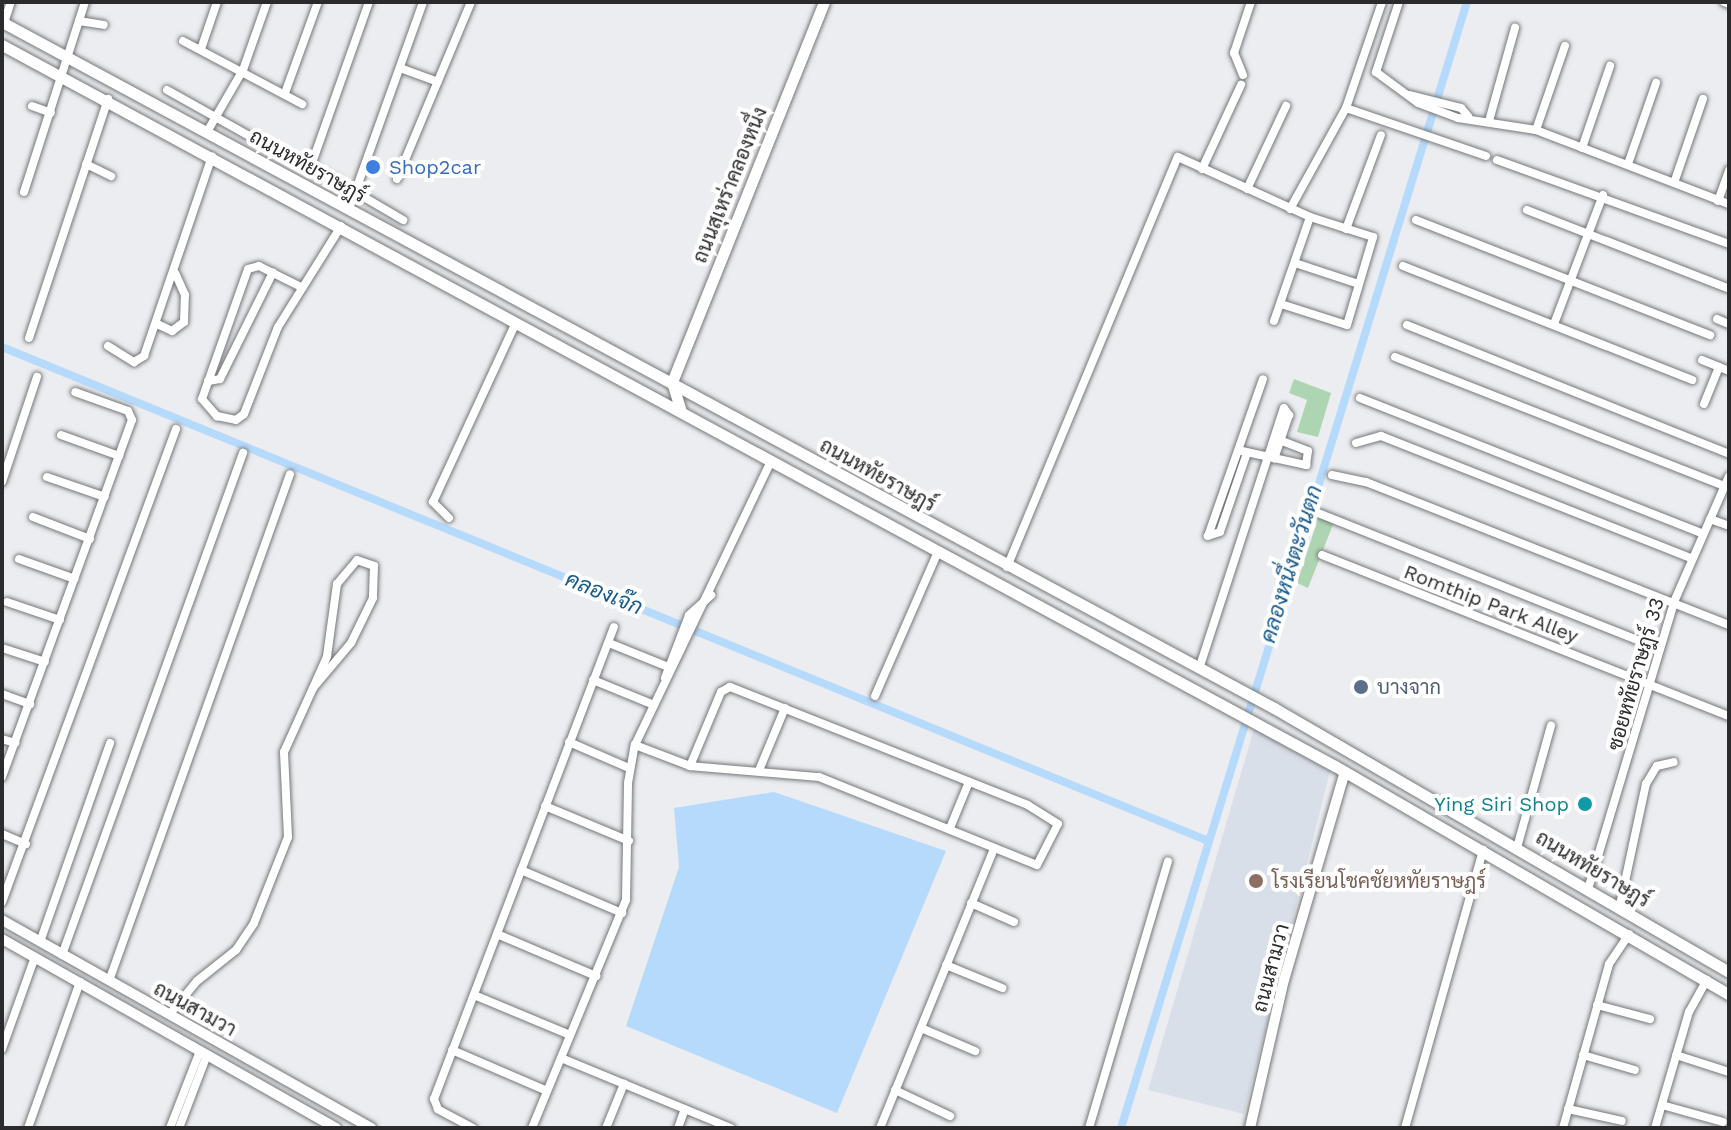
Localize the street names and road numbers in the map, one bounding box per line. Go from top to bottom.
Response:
street label: ถนนสุเหร่าคลองหนึ่ง [688,104,772,266]
street label: ถนนหทัยราษฎร์ [246,124,370,208]
street label: ถนนหทัยราษฎร์ [816,433,940,517]
street label: Romthip Park Alley [1400,559,1582,649]
street label: ซอยหทัยราษฎร์ 33 [1603,595,1669,753]
street label: ถนนหทัยราษฎร์ [1531,825,1655,913]
street label: ถนนสามวา [1248,921,1294,1015]
street label: ถนนสามวา [150,977,240,1041]

